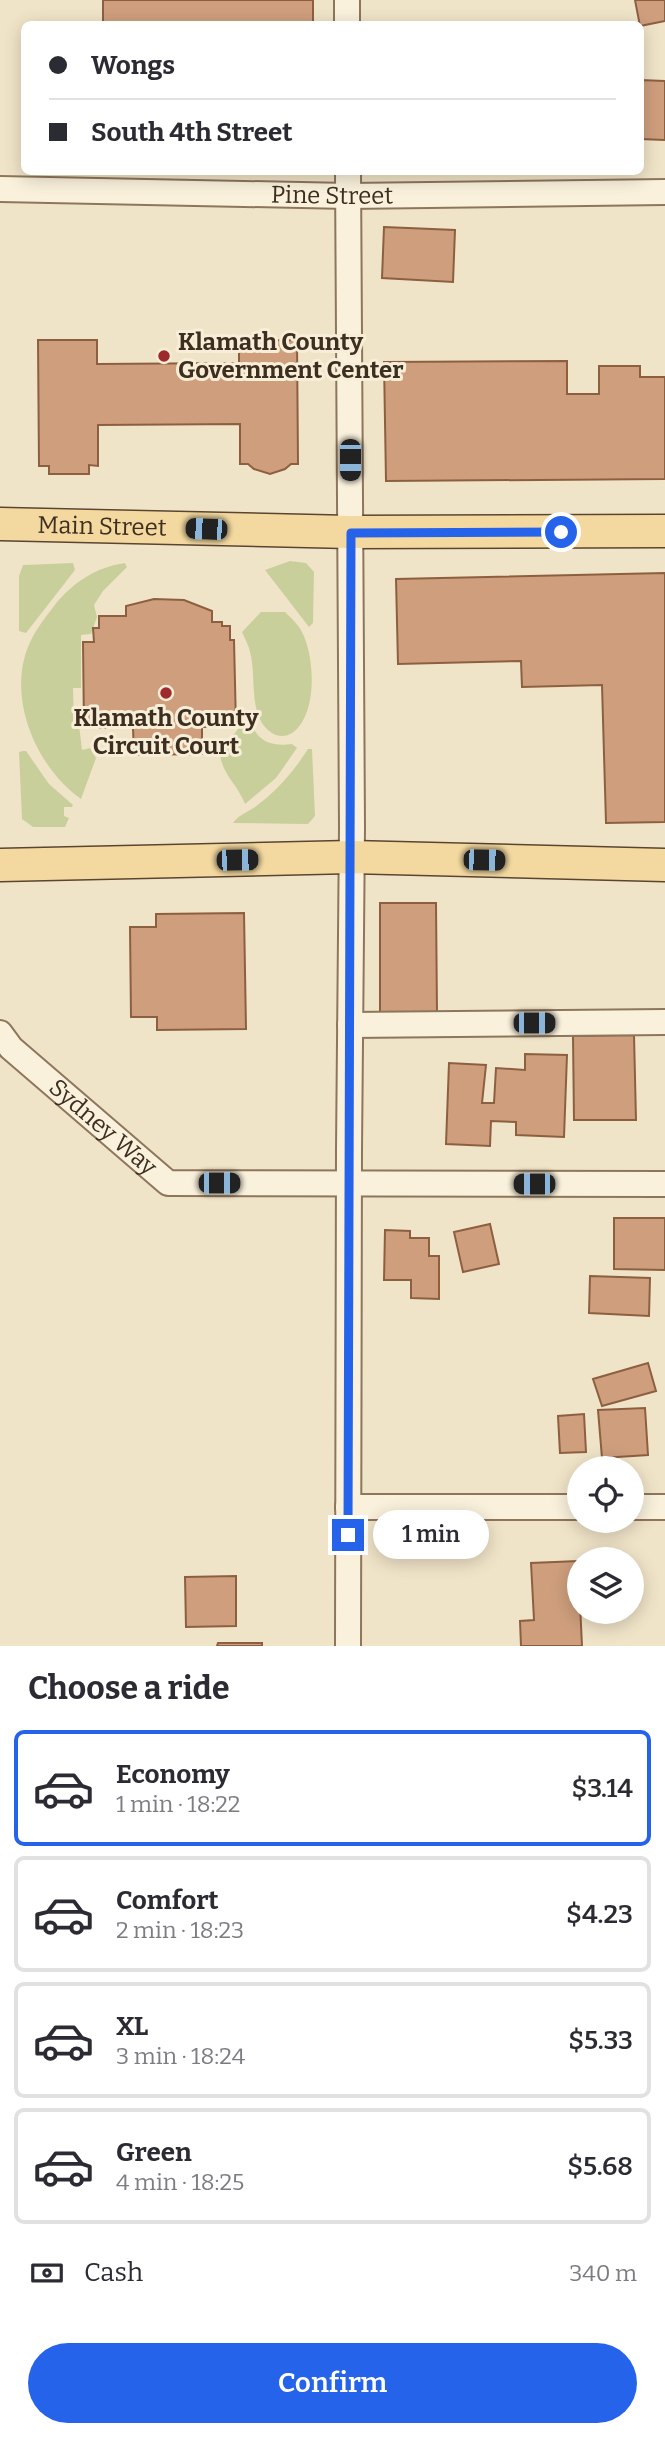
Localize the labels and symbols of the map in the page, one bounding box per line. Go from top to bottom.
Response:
street label: Pine Street [271,180,394,210]
place label: Klamath County Government Center [178,328,403,384]
marker: Klamath County Government Center [156,348,172,364]
car [340,439,361,481]
street label: Main Street [37,511,167,542]
route start [545,516,577,548]
car [185,518,228,540]
marker: Klamath County Circuit Court [158,685,174,701]
place label: Klamath County Circuit Court [73,704,259,760]
car [216,849,259,871]
car [463,849,506,871]
car [514,1013,556,1034]
street label: Sydney Way [43,1073,163,1181]
car [199,1173,241,1194]
car [514,1174,556,1195]
callout: 1 min [372,1510,488,1560]
route end [332,1519,364,1551]

